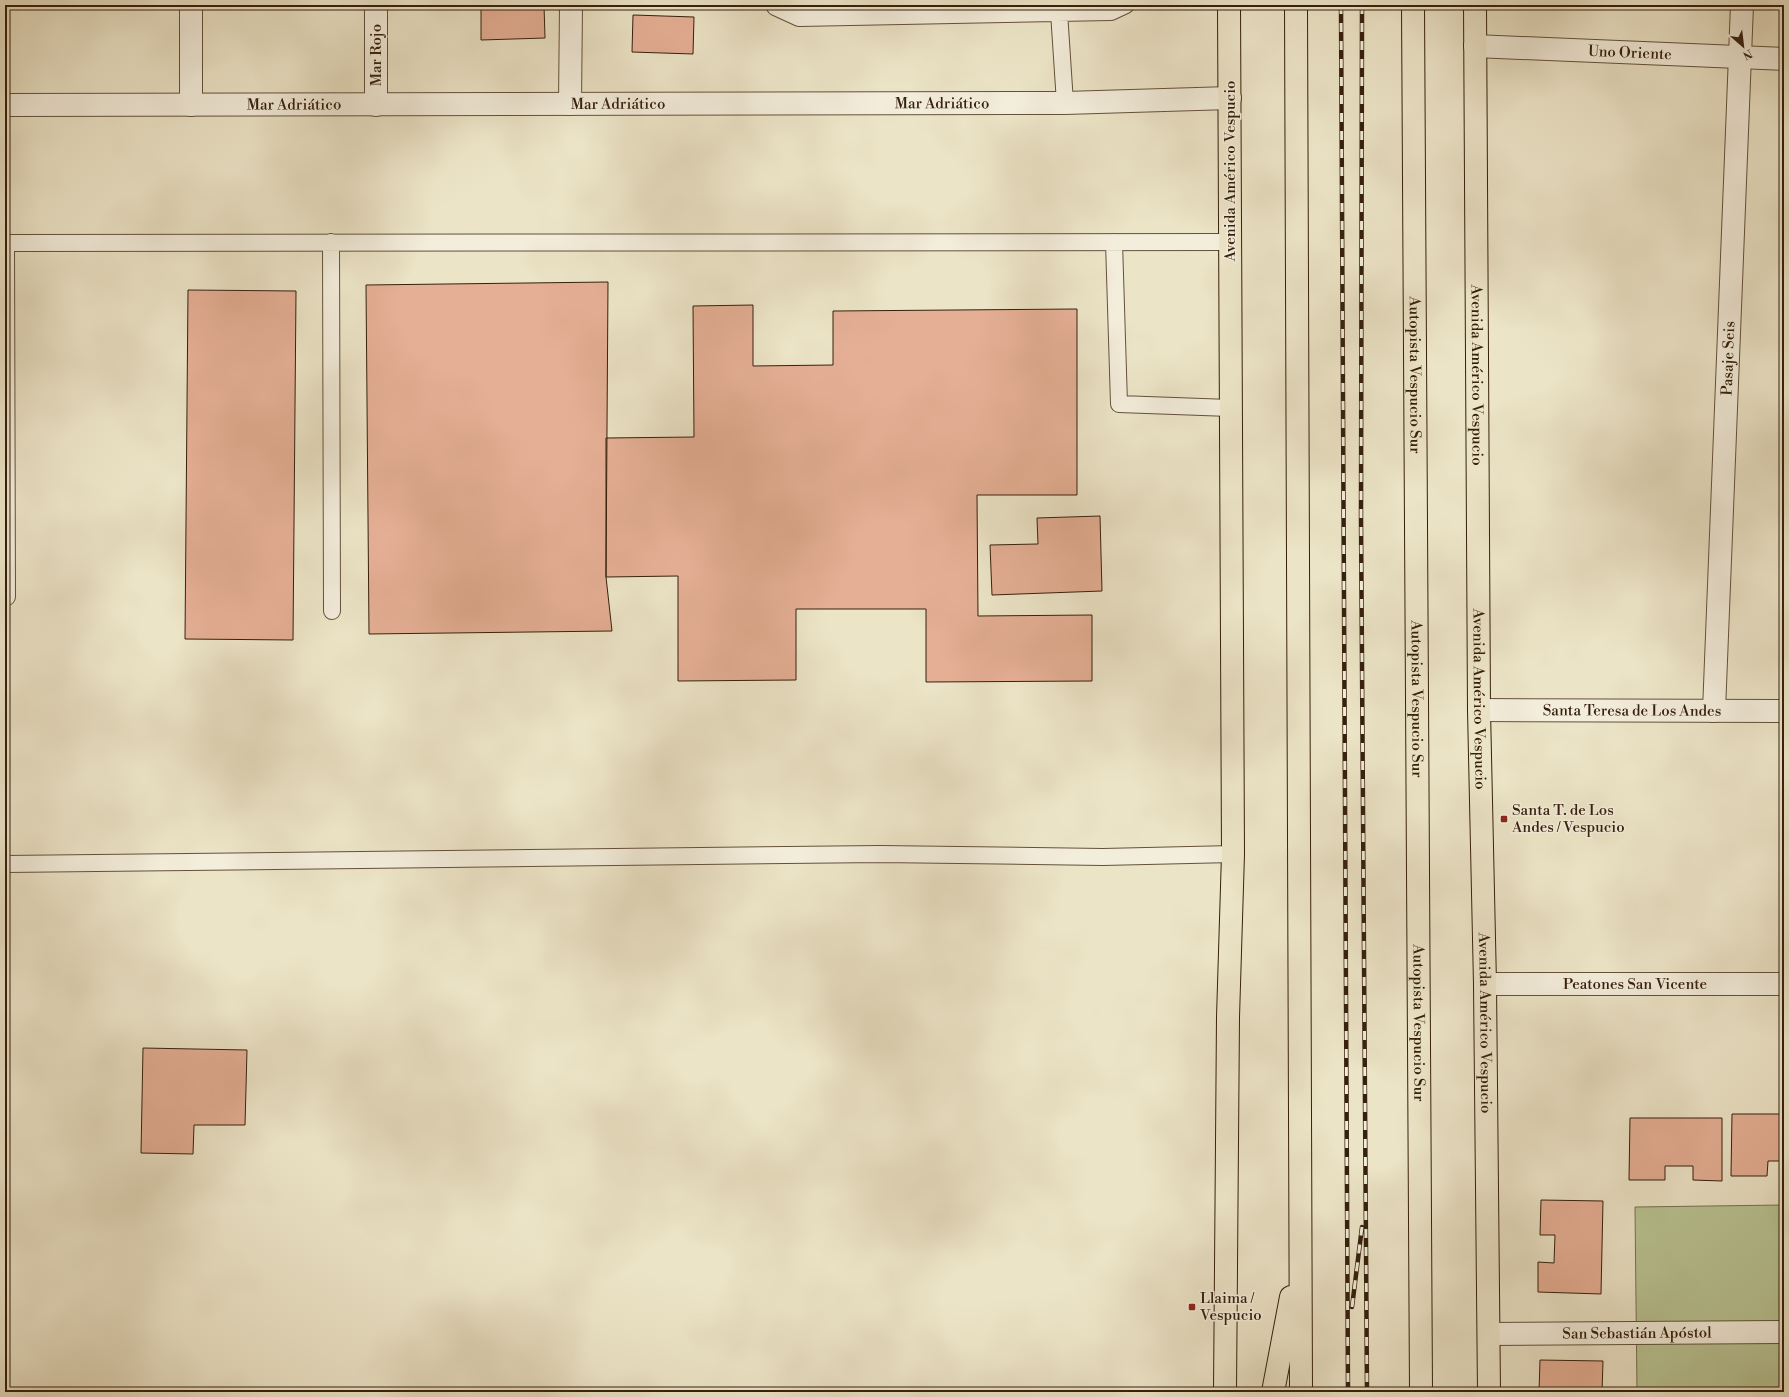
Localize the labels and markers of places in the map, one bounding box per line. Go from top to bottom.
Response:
place label: Santa T. de Los Andes / Vespucio [1511,801,1625,837]
marker: Santa T. de Los Andes / Vespucio [1499,814,1509,824]
place label: Llaima / Vespucio [1199,1289,1262,1325]
marker: Llaima / Vespucio [1187,1302,1197,1312]

